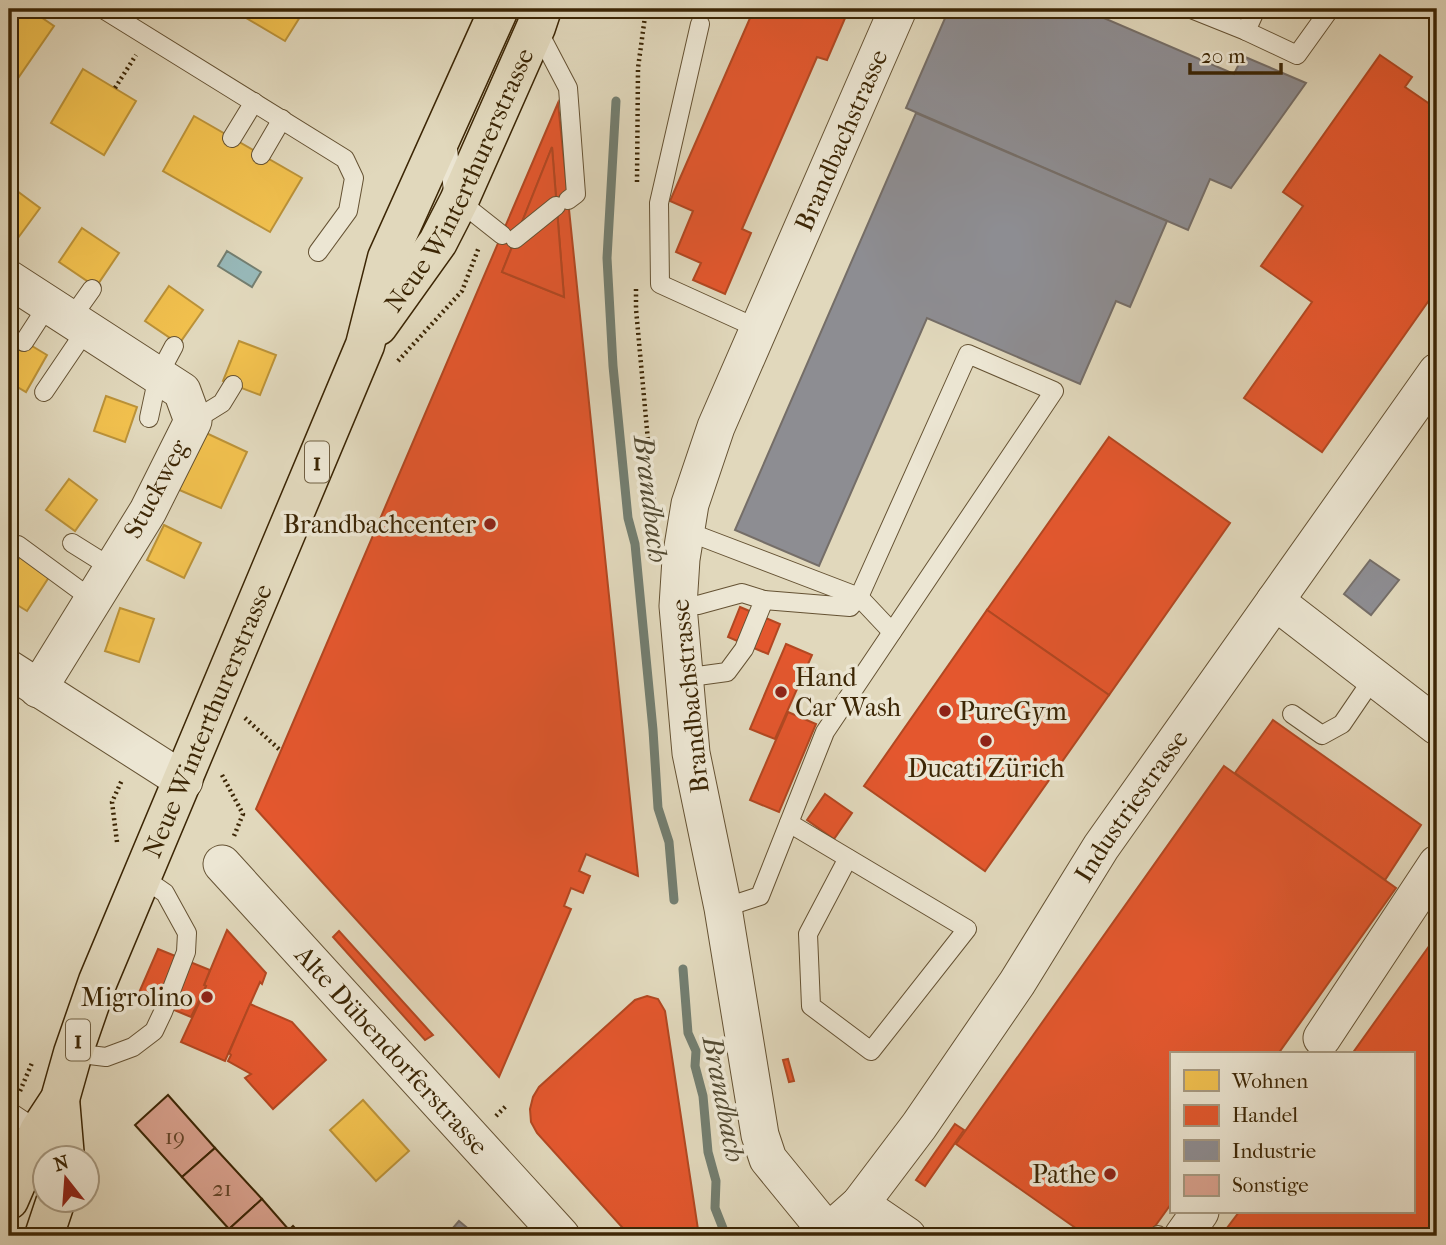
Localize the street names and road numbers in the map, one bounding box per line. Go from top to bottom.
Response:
street label: Neue Winterthurerstrasse [378,43,540,318]
street label: Brandbachstrasse [788,44,894,236]
street label: Stuckweg [117,433,195,544]
road number: 1 [305,442,329,482]
street label: Neue Winterthurerstrasse [136,579,279,862]
street label: Brandbachstrasse [664,597,716,794]
street label: Industriestrasse [1068,724,1195,888]
street label: Alte Dübendorferstrasse [288,939,495,1161]
road number: 1 [66,1020,90,1060]

